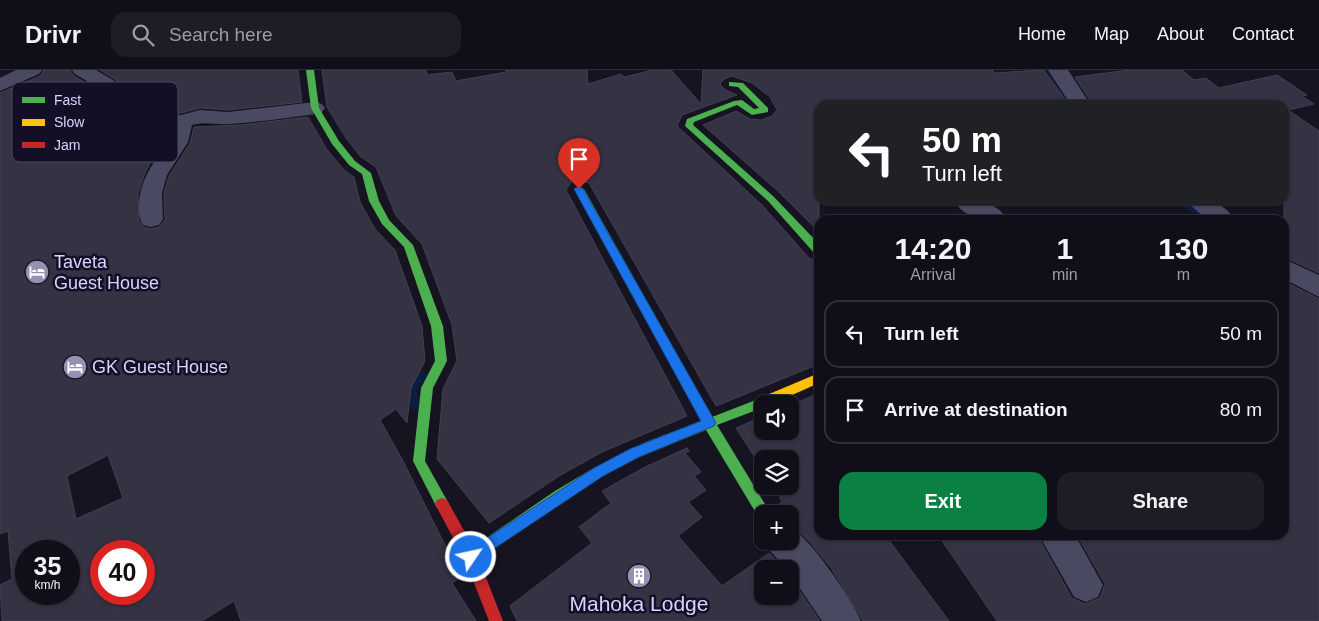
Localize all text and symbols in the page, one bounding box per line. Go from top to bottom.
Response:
search box [111,12,461,57]
text: Drivr [25,21,81,48]
icon: search [129,21,157,49]
text: Search here [169,24,273,45]
text: Home [1018,24,1066,44]
text: Map [1094,24,1129,44]
text: About [1157,24,1204,44]
text: Contact [1232,24,1294,44]
legend [12,82,178,162]
text: Fast [54,92,81,108]
text: Slow [54,114,85,130]
icon: left [839,120,904,185]
text: 50 m [922,120,1002,159]
text: Jam [54,137,80,153]
pin [558,138,600,189]
icon: arrive [565,145,593,173]
text: Turn left [922,161,1002,186]
text: 14:20 [895,232,971,265]
text: 1 [1056,232,1073,265]
text: 130 [1158,232,1208,265]
place label: Taveta Guest House [54,252,159,293]
hotel icon: Taveta Guest House [24,259,50,285]
text: Arrival [910,266,956,283]
text: min [1052,266,1078,283]
text: m [1177,266,1190,283]
icon: left [841,320,869,348]
text: Turn left [884,323,959,344]
text: 50 m [1220,323,1262,344]
hotel icon: GK Guest House [62,354,88,380]
place label: GK Guest House [92,357,228,377]
map controls [754,395,799,605]
button: sound [754,395,799,440]
icon: arrive [841,396,869,424]
text: Arrive at destination [884,399,1068,420]
text: 80 m [1220,399,1262,420]
button: layers [754,450,799,495]
button: Exit [839,472,1047,530]
button: Share [1057,472,1264,530]
button: + [754,505,799,550]
position arrow [444,530,496,582]
speed limit sign: 40 [90,540,155,605]
text: 35 [34,552,61,580]
button: − [754,560,799,605]
building icon: Mahoka Lodge [626,563,652,589]
text: km/h [34,578,61,592]
place label: Mahoka Lodge [570,592,708,615]

